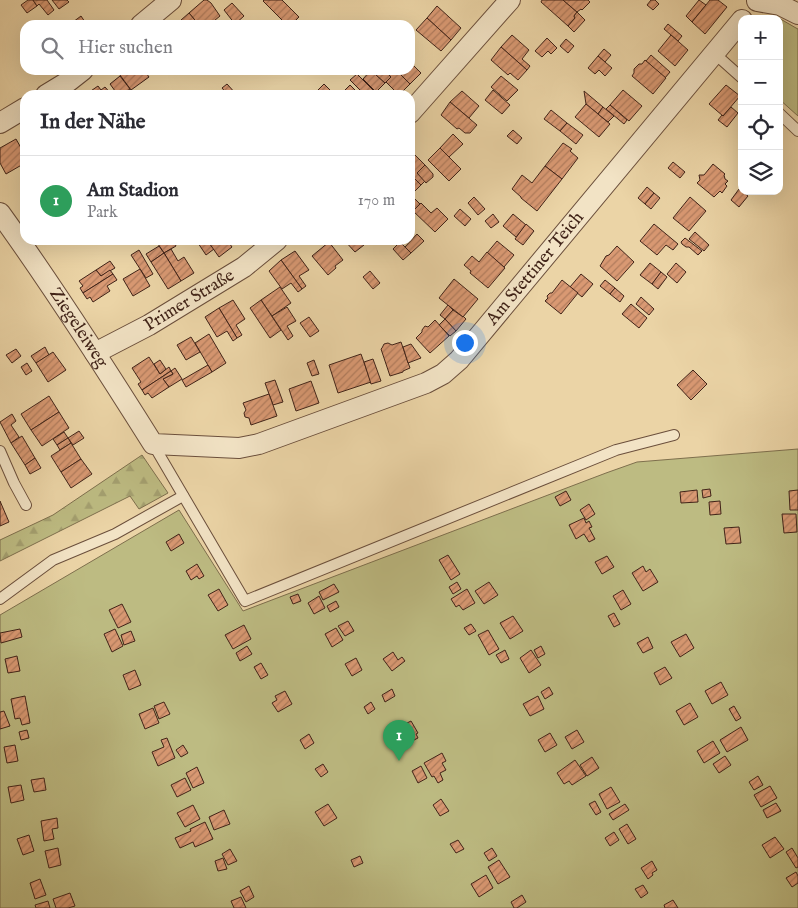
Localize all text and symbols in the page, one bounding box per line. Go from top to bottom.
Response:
map controls [738,15,783,195]
button: + [738,15,783,60]
search box [20,20,415,75]
icon: search [38,34,66,62]
text: Hier suchen [78,36,173,60]
button: − [738,60,783,105]
button: locate [738,105,783,150]
text: In der Nähe [40,109,146,136]
button: layers [738,150,783,195]
text: Am Stadion [87,179,179,203]
text: 1 [53,191,59,211]
text: 170 m [358,191,395,211]
text: Park [87,203,117,223]
street label: Am Stettiner Teich [481,207,589,331]
street label: Primer Straße [140,264,239,337]
street label: Ziegeleiweg [44,283,113,372]
your location [452,330,478,356]
pin: 1 [383,720,415,761]

